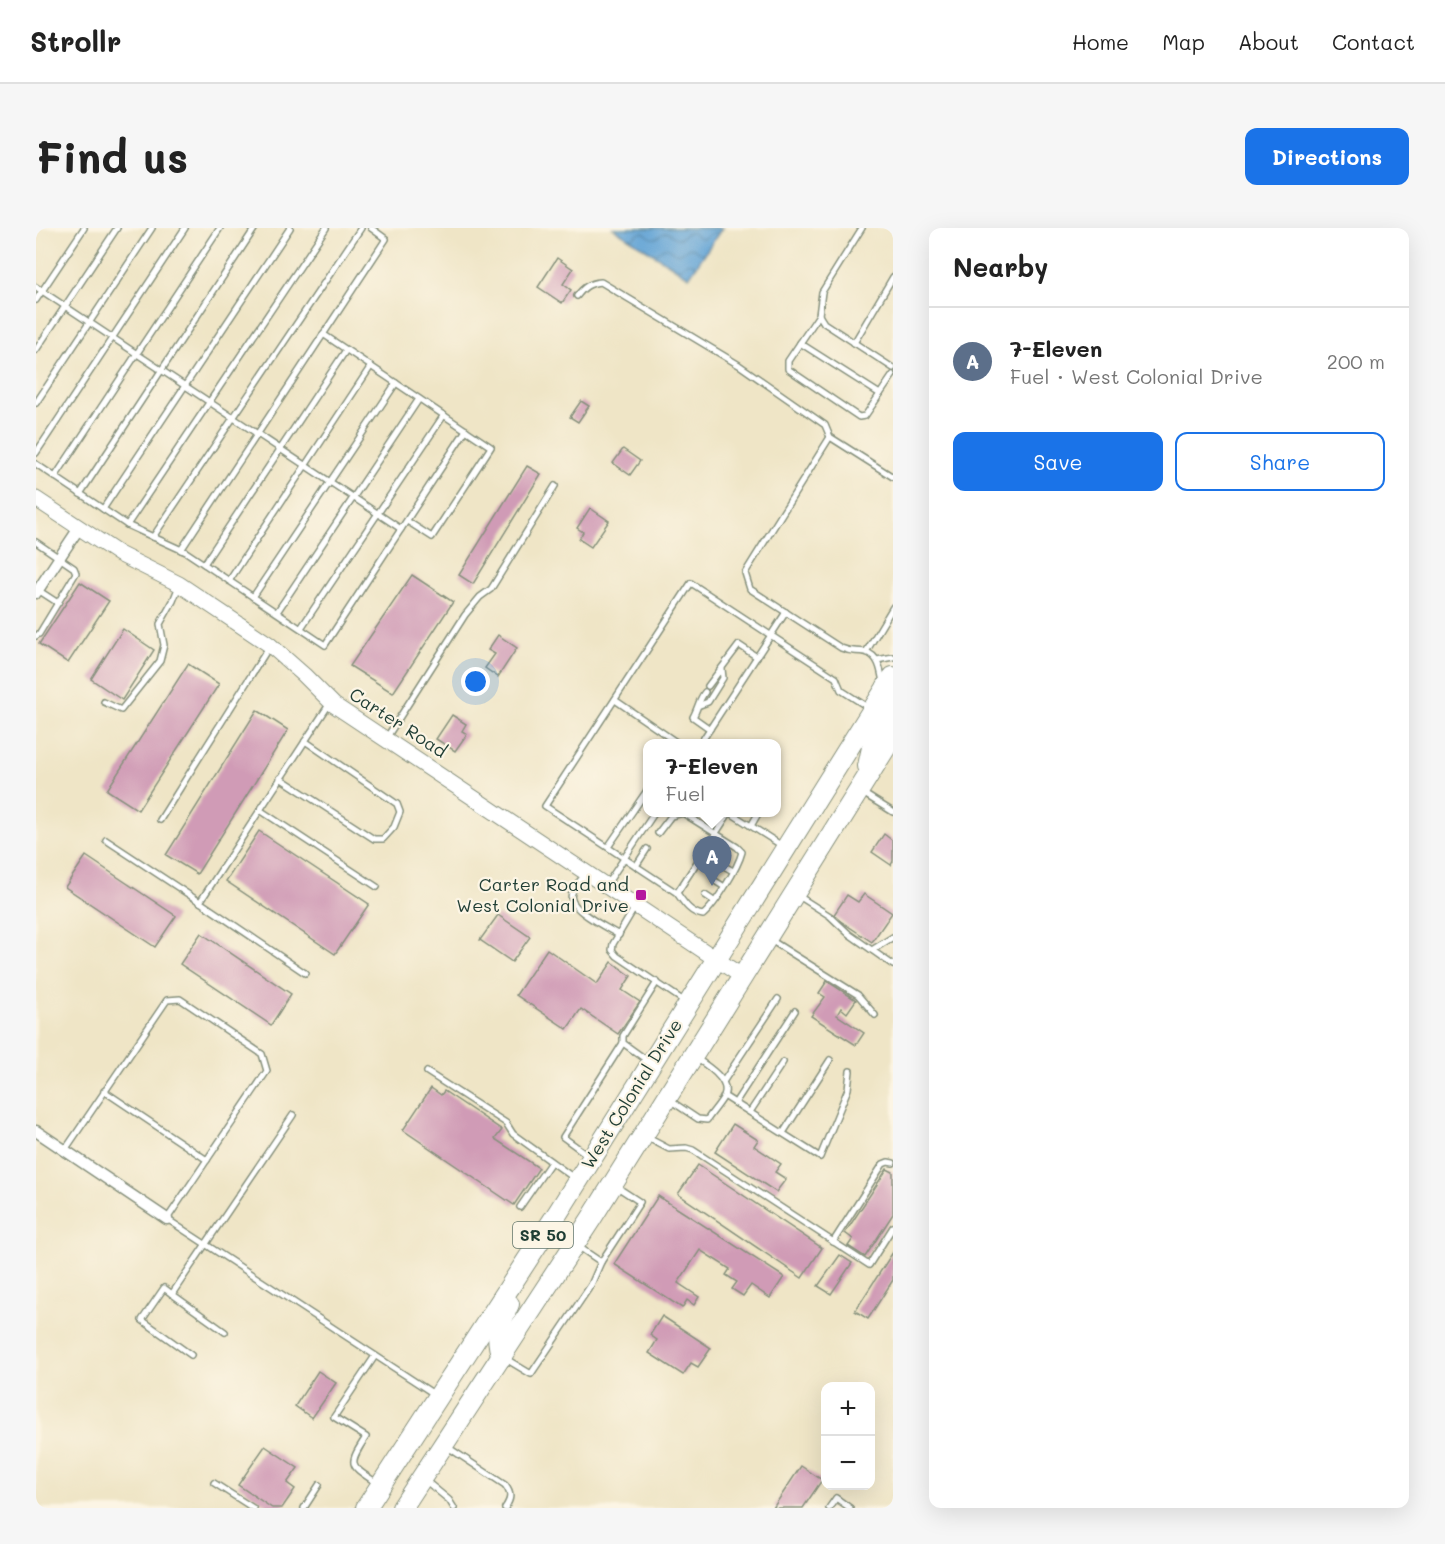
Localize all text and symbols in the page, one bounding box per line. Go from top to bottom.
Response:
text: Strollr [30,23,121,59]
text: Home [1072,28,1129,55]
text: Map [1162,28,1205,55]
text: About [1238,28,1299,55]
text: Contact [1332,28,1415,55]
button: Directions [1245,128,1409,185]
text: Find us [36,129,188,184]
text: Nearby [953,250,1048,284]
text: 7-Eleven [1010,334,1102,363]
text: A [966,348,979,374]
text: 200 m [1327,348,1385,374]
text: Fuel · West Colonial Drive [1010,363,1263,389]
button: Save [953,432,1163,491]
button: Share [1175,432,1385,491]
your location [461,667,490,696]
street label: Carter Road [345,682,452,763]
popup [643,739,781,817]
text: 7-Eleven [666,751,758,780]
text: Fuel [666,780,705,806]
pin: A [692,836,732,886]
place label: Carter Road and West Colonial Drive [456,872,629,917]
marker: Carter Road and West Colonial Drive [634,888,648,902]
street label: West Colonial Drive [575,1014,687,1173]
road number: SR 50 [513,1222,573,1248]
map controls [821,1382,875,1490]
button: + [821,1382,875,1436]
button: − [821,1436,875,1490]

